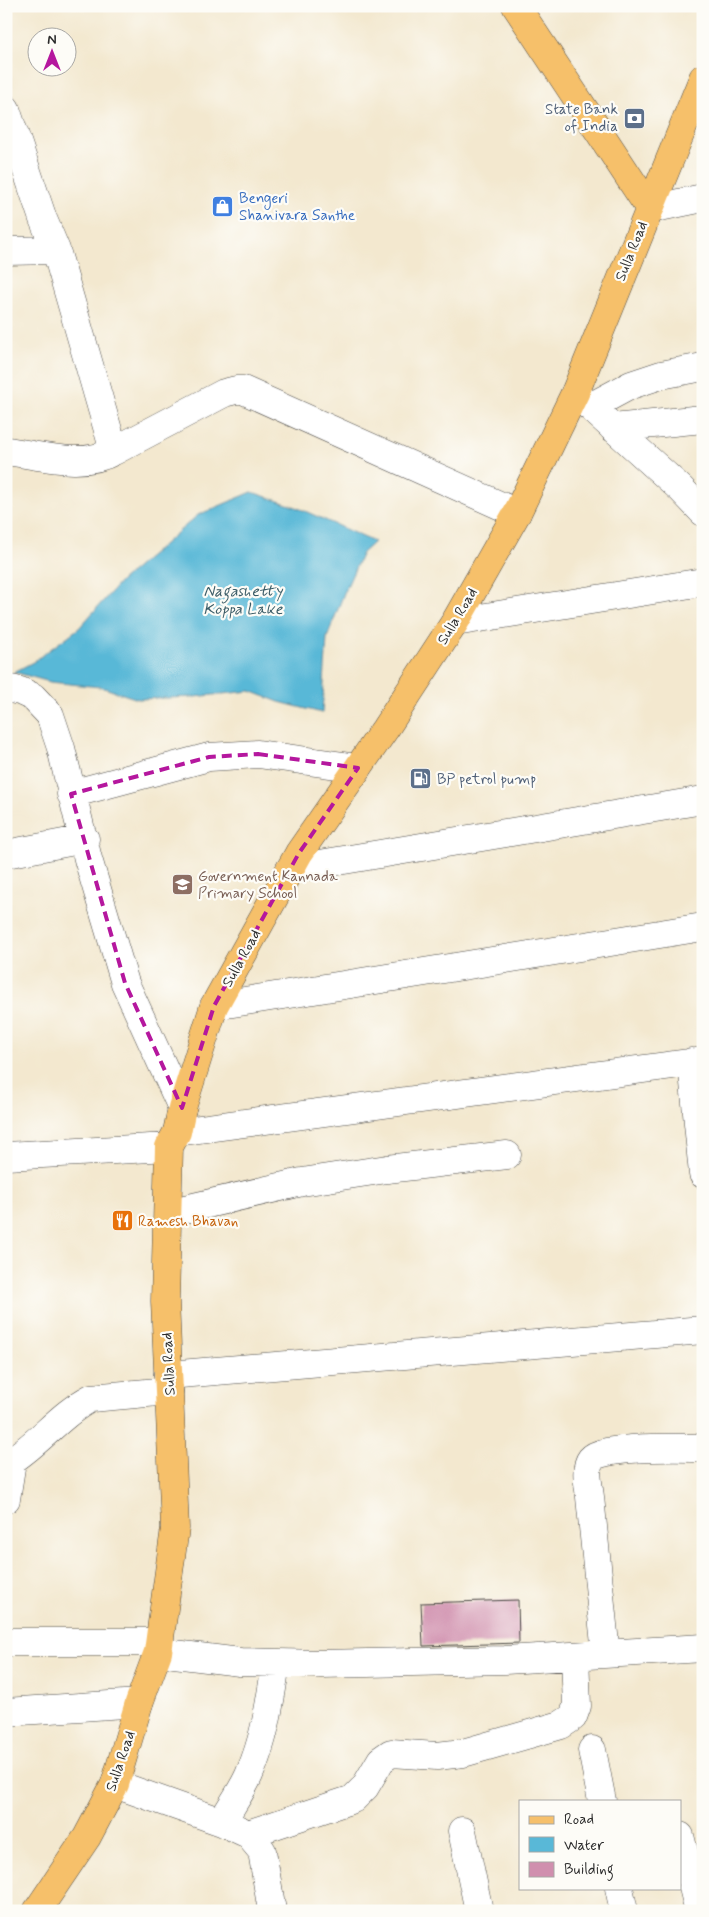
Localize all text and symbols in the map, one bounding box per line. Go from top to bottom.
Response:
north arrow [28,28,78,78]
text: N [47,31,57,49]
place label: State Bank of India [545,100,618,137]
bank icon: State Bank of India [622,106,646,130]
place label: Bengeri Shanivara Santhe [239,189,355,226]
shop icon: Bengeri Shanivara Santhe [211,195,235,219]
street label: Sulla Road [611,218,653,284]
water label: Nagashetty Koppa Lake [203,581,284,620]
street label: Sulla Road [433,584,483,649]
fuel station icon: BP petrol pump [409,767,433,791]
place label: BP petrol pump [437,770,536,790]
place label: Government Kannada Primary School [198,867,339,904]
school or university icon: Government Kannada Primary School [170,873,194,897]
street label: Sulla Road [218,926,266,991]
restaurant icon: Ramesh Bhavan [110,1209,134,1233]
place label: Ramesh Bhavan [138,1212,238,1232]
street label: Sulla Road [157,1332,181,1396]
street label: Sulla Road [101,1728,141,1794]
legend [519,1800,682,1890]
text: Road [564,1810,594,1830]
text: Water [564,1836,604,1856]
text: Building [564,1860,614,1881]

